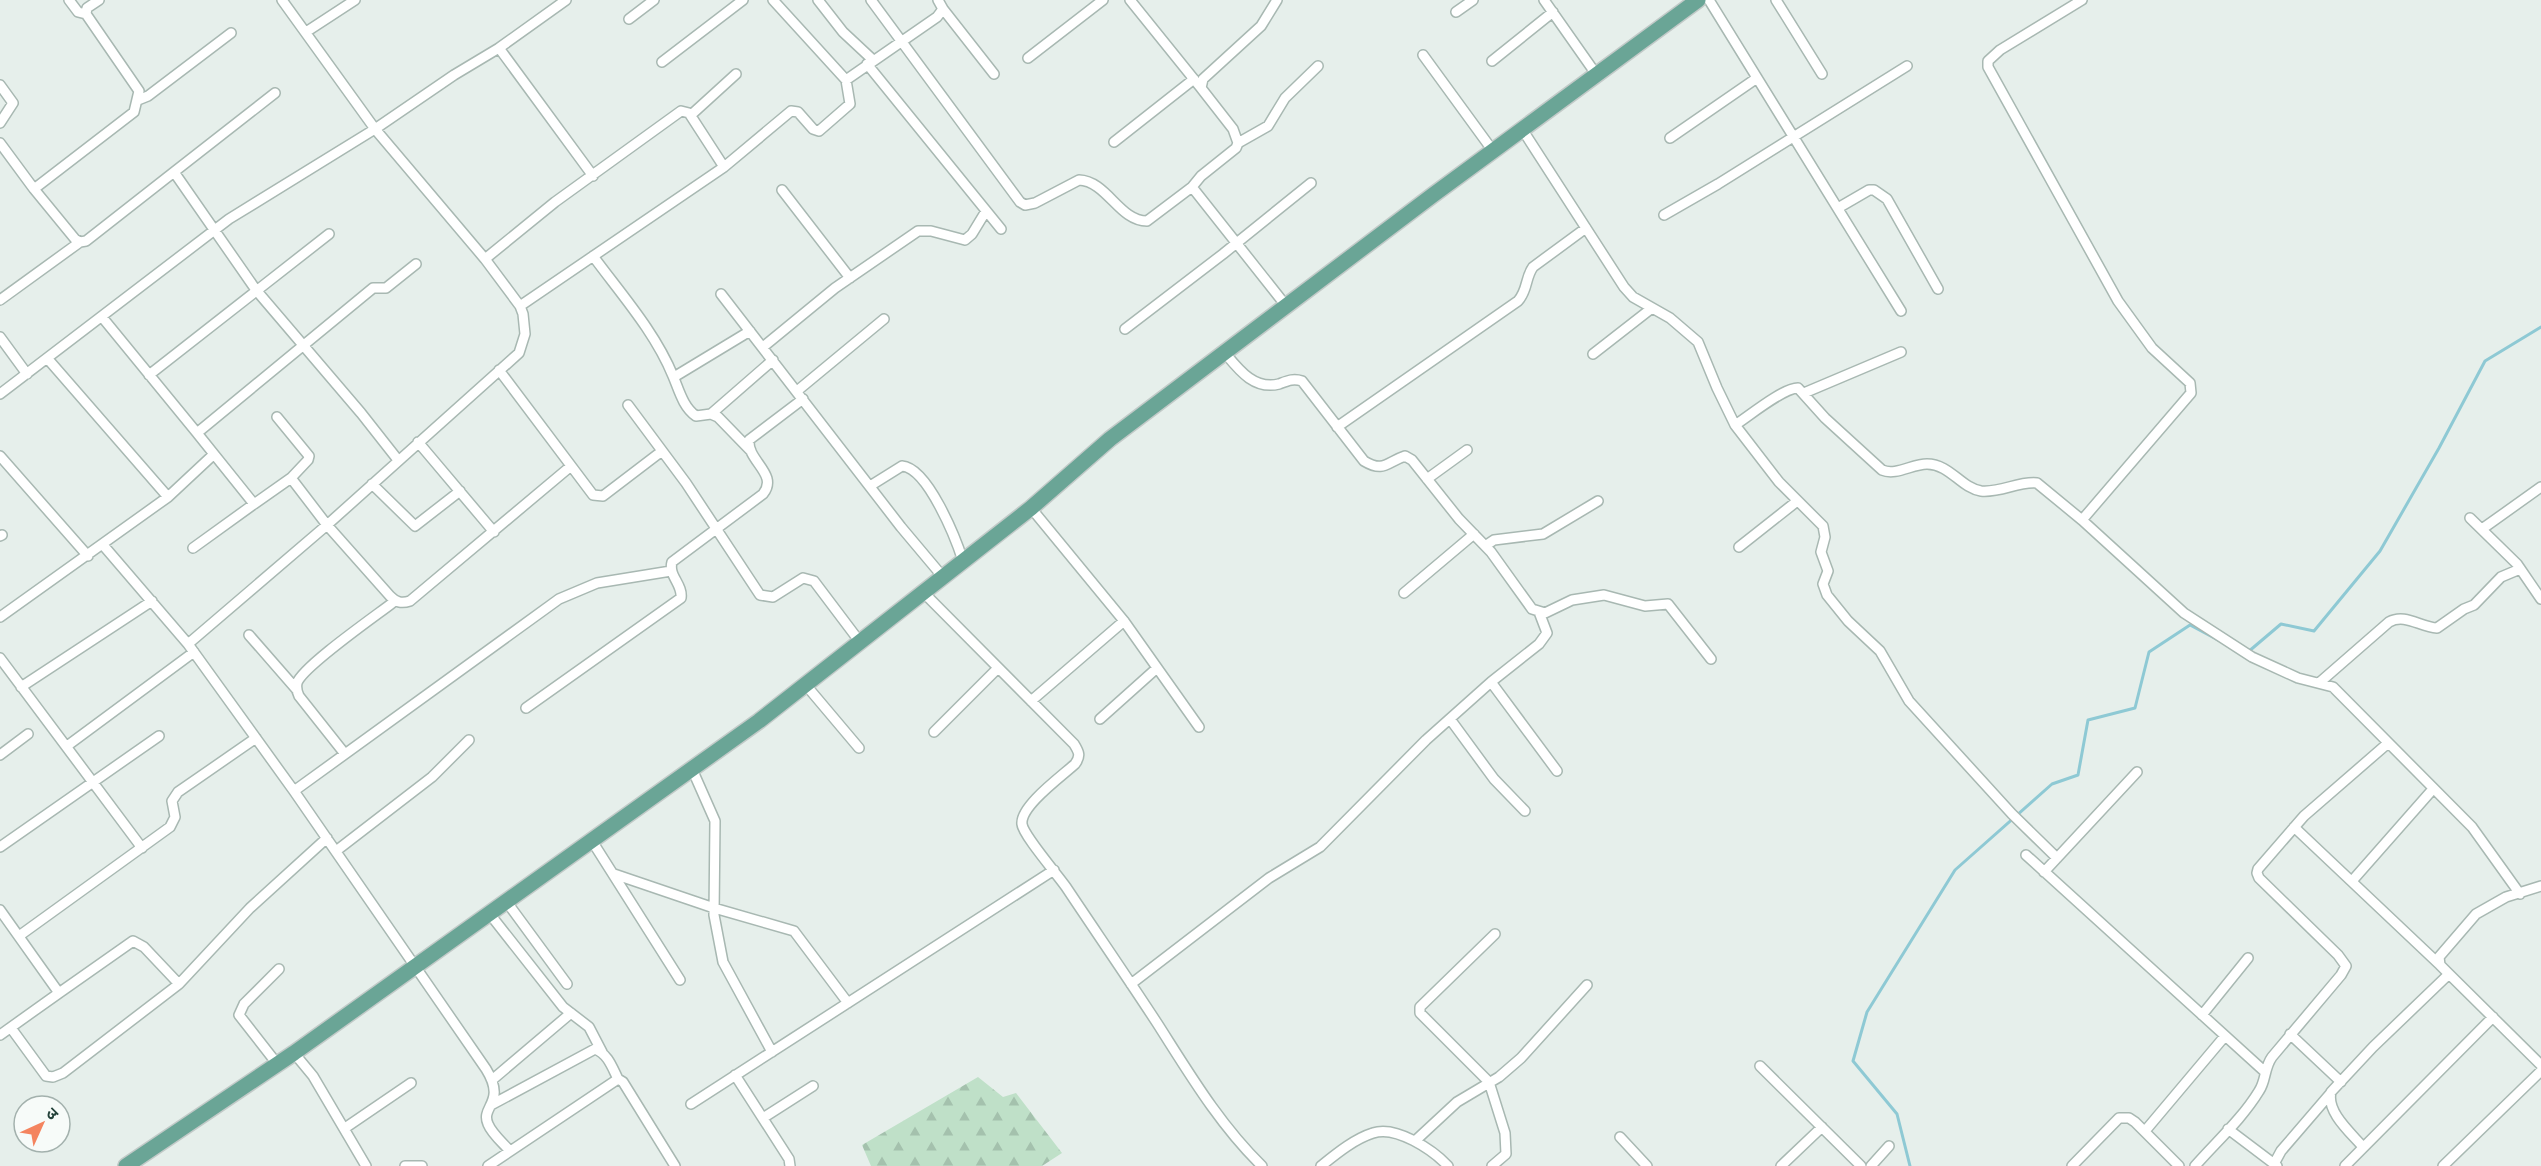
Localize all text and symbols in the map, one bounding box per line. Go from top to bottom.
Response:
north arrow [12,1094,72,1154]
text: उ [43,1103,63,1124]

